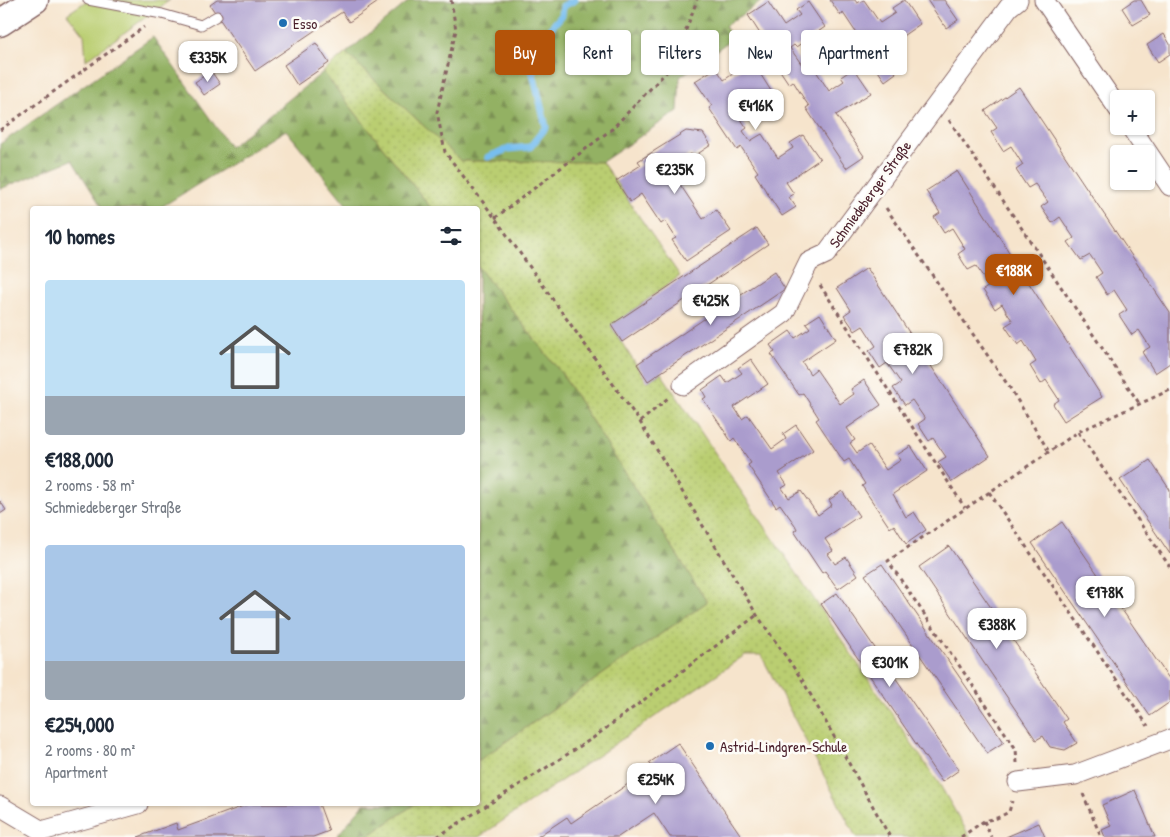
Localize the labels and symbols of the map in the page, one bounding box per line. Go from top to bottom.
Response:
place label: Esso [293,13,317,34]
marker: Esso [277,17,289,29]
pin: €335K [173,41,243,83]
pin: €416K [721,88,791,131]
street label: Schmiedeberger Straße [824,136,916,252]
pin: €235K [640,152,710,195]
pin: €188K [979,254,1049,296]
pin: €425K [676,284,746,326]
pin: €782K [878,332,948,375]
pin: €178K [1070,576,1140,618]
pin: €388K [962,608,1032,650]
pin: €301K [855,646,925,688]
place label: Astrid-Lindgren-Schule [720,736,847,757]
marker: Astrid-Lindgren-Schule [704,740,716,752]
pin: €254K [621,762,691,805]

